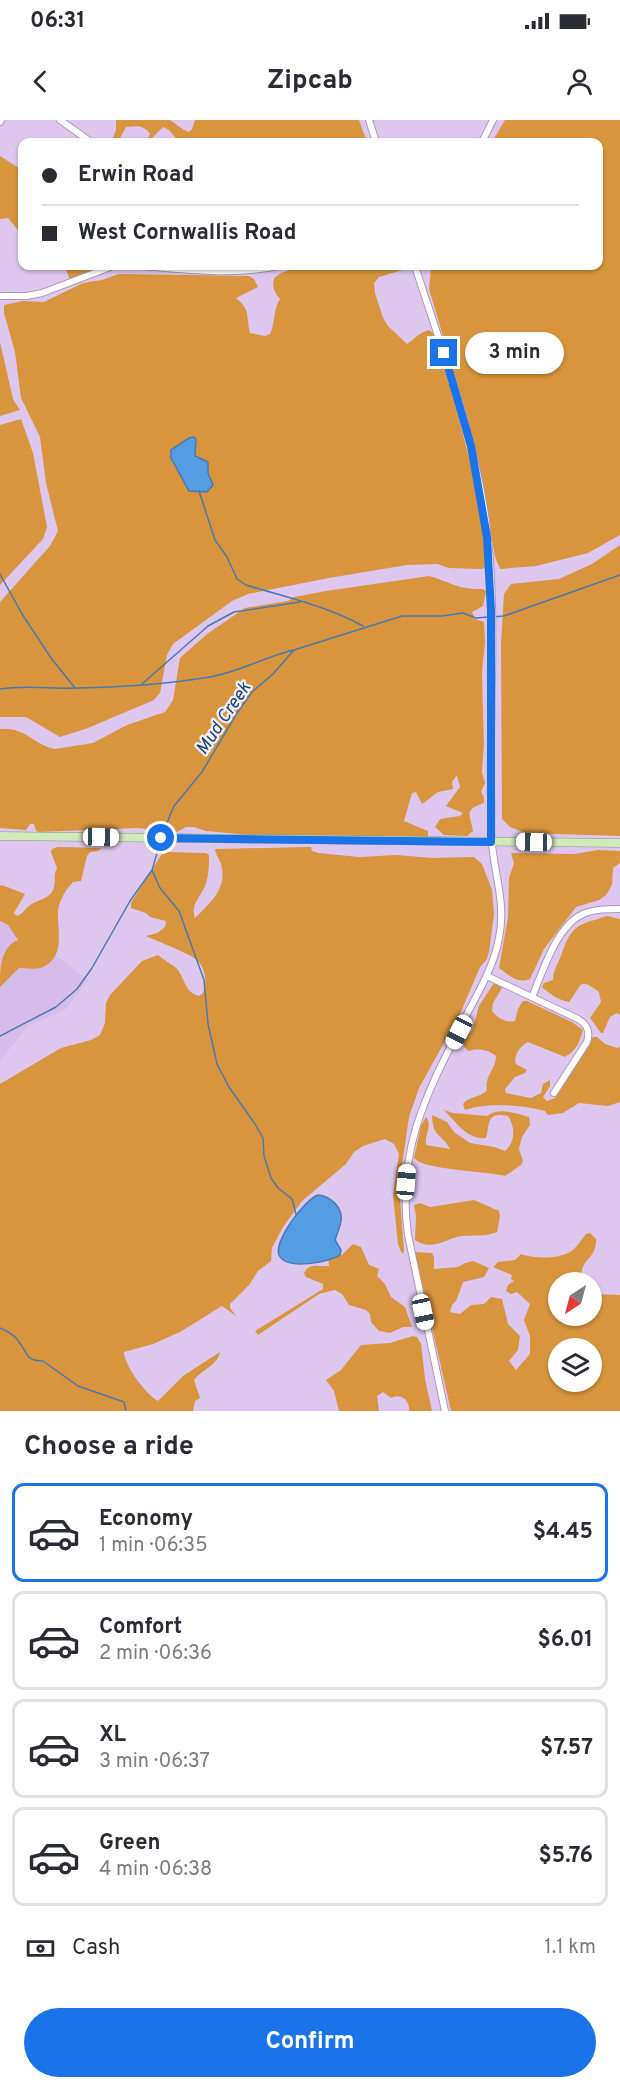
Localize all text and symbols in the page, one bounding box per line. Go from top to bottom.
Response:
text: 06:31 [30,8,85,35]
text: Zipcab [267,64,353,98]
icon: back [24,65,57,98]
icon: person [563,65,596,98]
text: Erwin Road [78,162,194,189]
text: West Cornwallis Road [78,220,296,247]
callout: 3 min [465,332,564,374]
route end [430,339,457,366]
text: 3 min [488,340,541,366]
water label: Mud Creek [192,677,257,760]
route start [147,824,174,851]
car [83,828,119,846]
car [516,833,552,851]
car [443,1012,475,1052]
car [395,1163,417,1201]
north arrow [548,1272,602,1326]
map controls [548,1272,602,1392]
car [410,1293,436,1331]
button: layers [548,1338,602,1392]
text: Choose a ride [24,1430,194,1464]
icon: car [27,1506,81,1560]
text: Economy [99,1506,193,1533]
text: $4.45 [533,1519,593,1546]
text: 1 min · 06:35 [99,1533,208,1559]
icon: car [27,1614,81,1668]
text: Comfort [99,1614,182,1641]
text: $6.01 [538,1627,593,1654]
text: 2 min · 06:36 [99,1641,212,1667]
icon: car [27,1722,81,1776]
text: XL [99,1722,126,1749]
text: $7.57 [540,1735,593,1762]
text: 3 min · 06:37 [99,1749,210,1775]
icon: car [27,1830,81,1884]
text: Green [99,1830,161,1857]
text: $5.76 [539,1843,593,1870]
text: 4 min · 06:38 [99,1857,212,1883]
icon: cash [24,1932,57,1965]
text: Cash [72,1935,121,1962]
text: 1.1 km [544,1935,596,1961]
button: Confirm [24,2008,596,2077]

